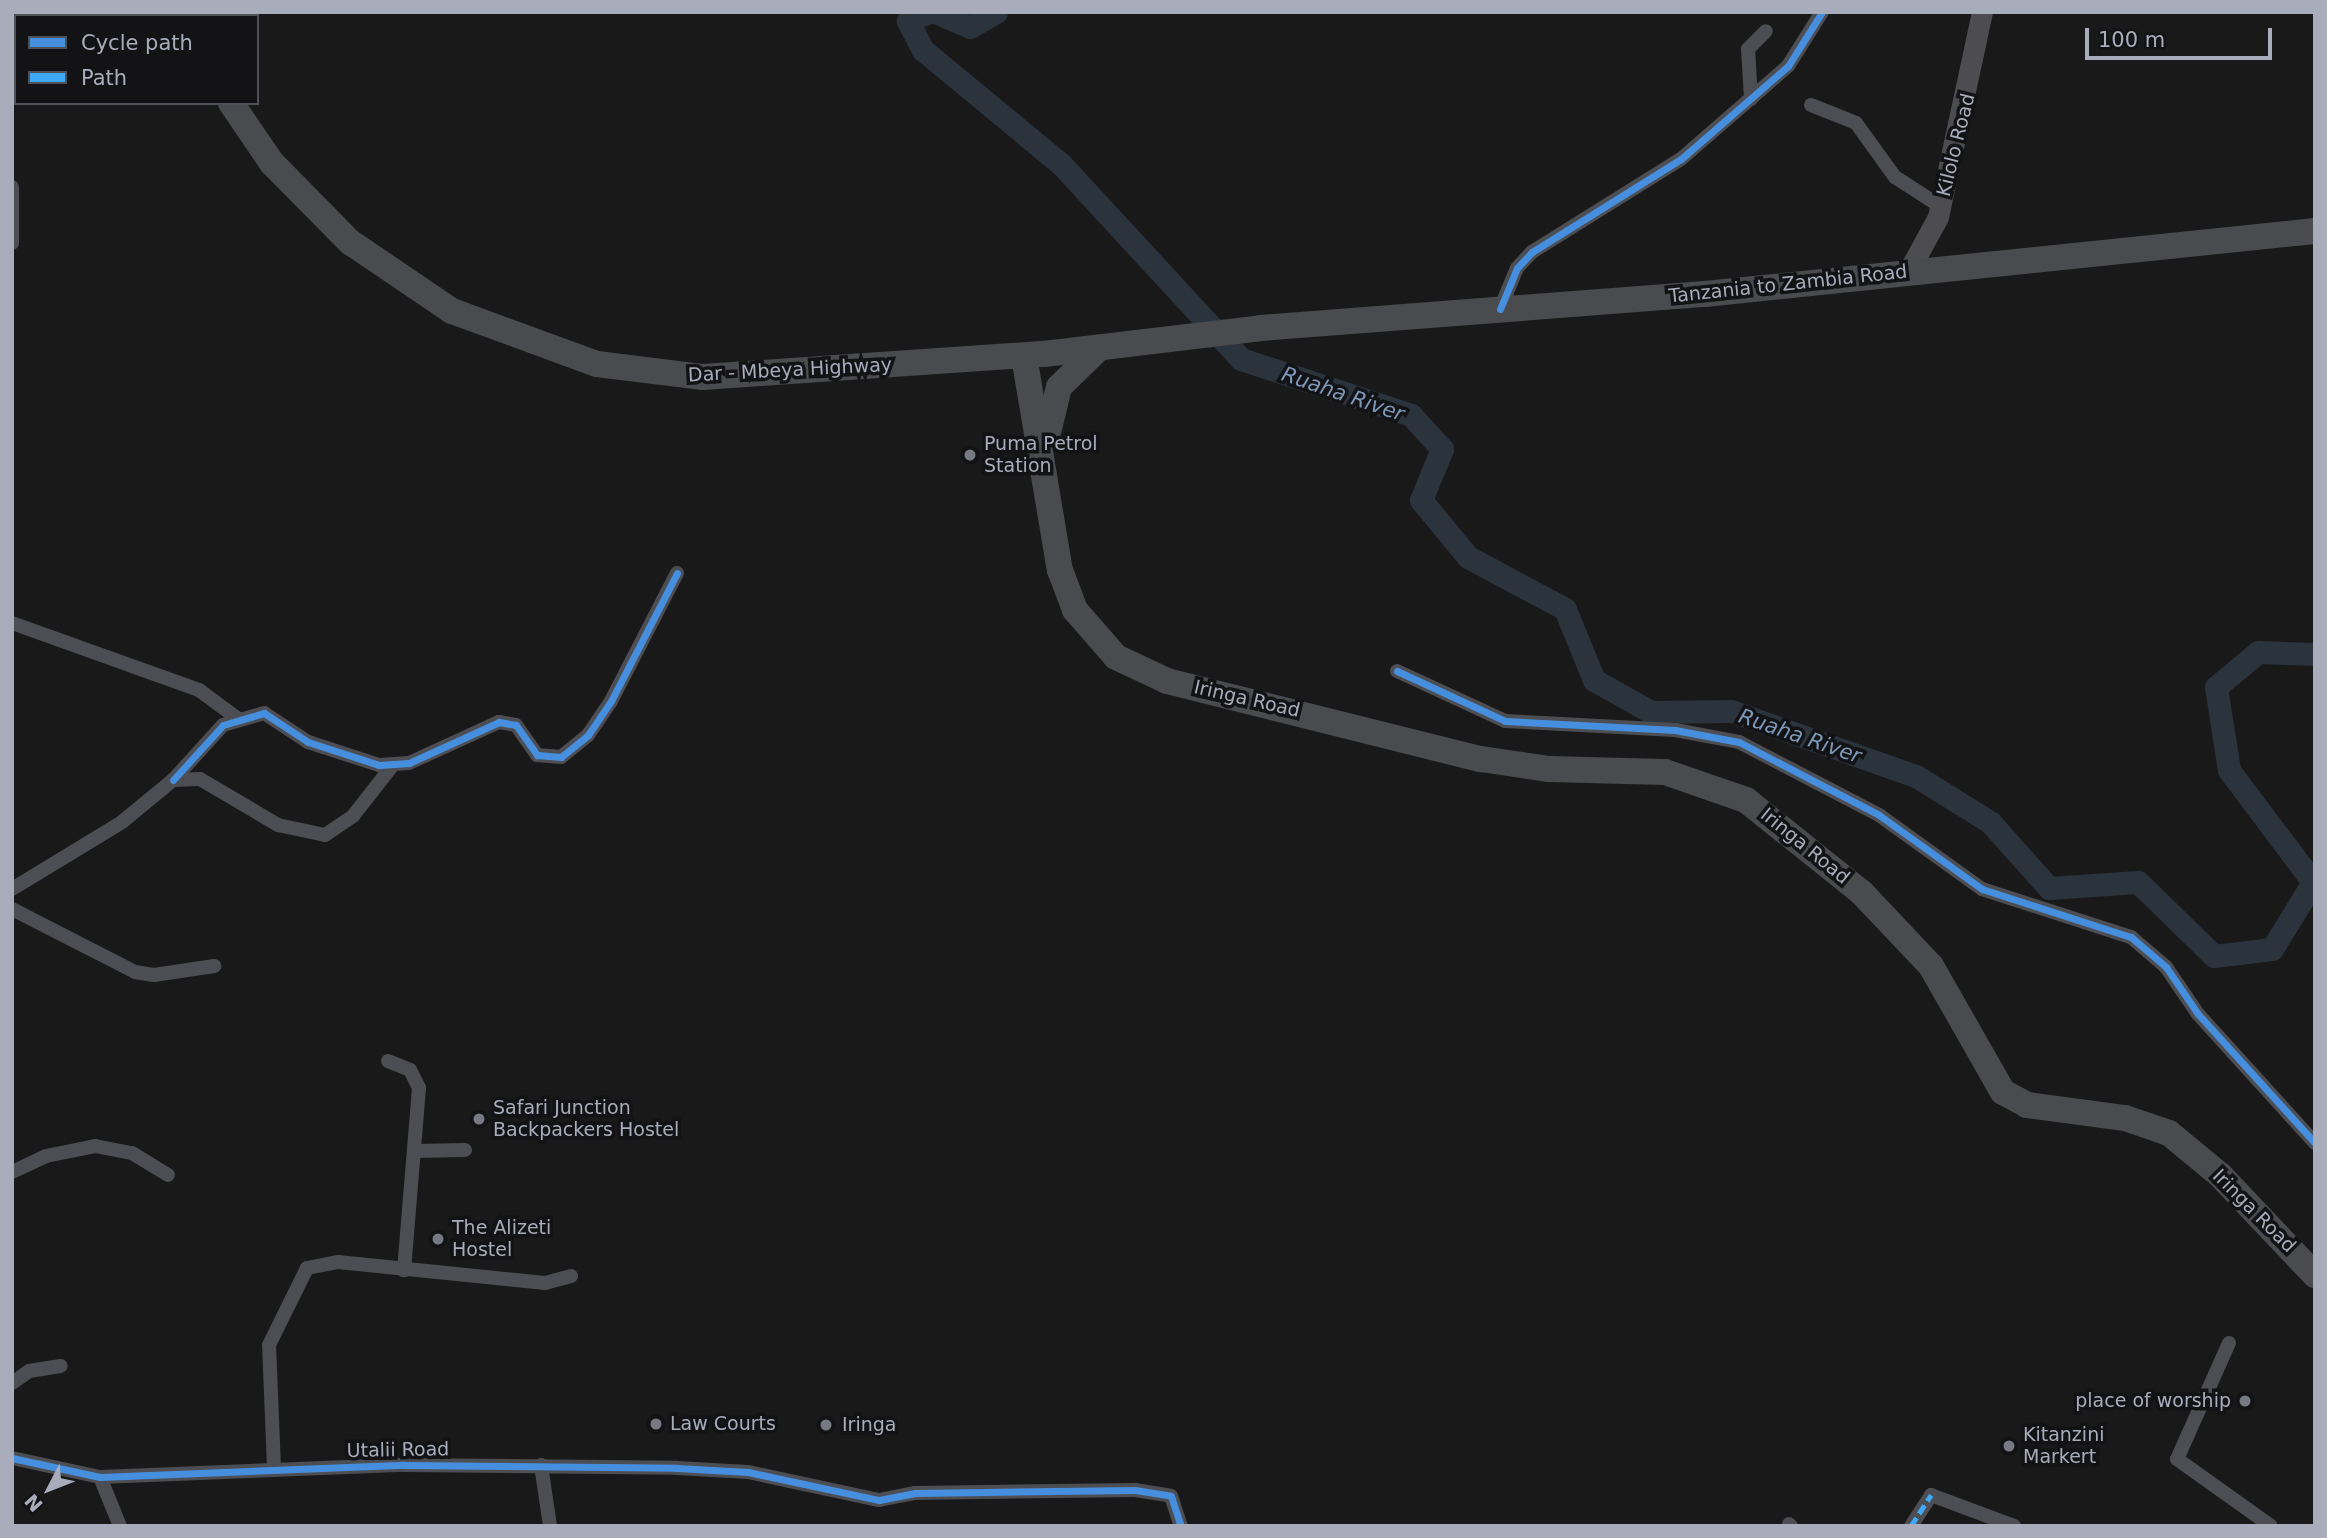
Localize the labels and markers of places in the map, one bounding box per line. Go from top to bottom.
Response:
place label: Puma Petrol Station [984,433,1098,477]
marker: Puma Petrol Station [962,447,978,463]
place label: Safari Junction Backpackers Hostel [493,1097,679,1141]
marker: Safari Junction Backpackers Hostel [471,1111,487,1127]
place label: The Alizeti Hostel [452,1217,551,1261]
marker: The Alizeti Hostel [430,1231,446,1247]
place label: place of worship [2075,1390,2231,1412]
marker: place of worship [2237,1393,2253,1409]
place label: Law Courts [670,1413,776,1435]
place label: Iringa [842,1414,896,1436]
marker: Iringa [816,1415,836,1435]
marker: Law Courts [648,1416,664,1432]
place label: Kitanzini Markert [2023,1424,2104,1468]
marker: Kitanzini Markert [2001,1438,2017,1454]

